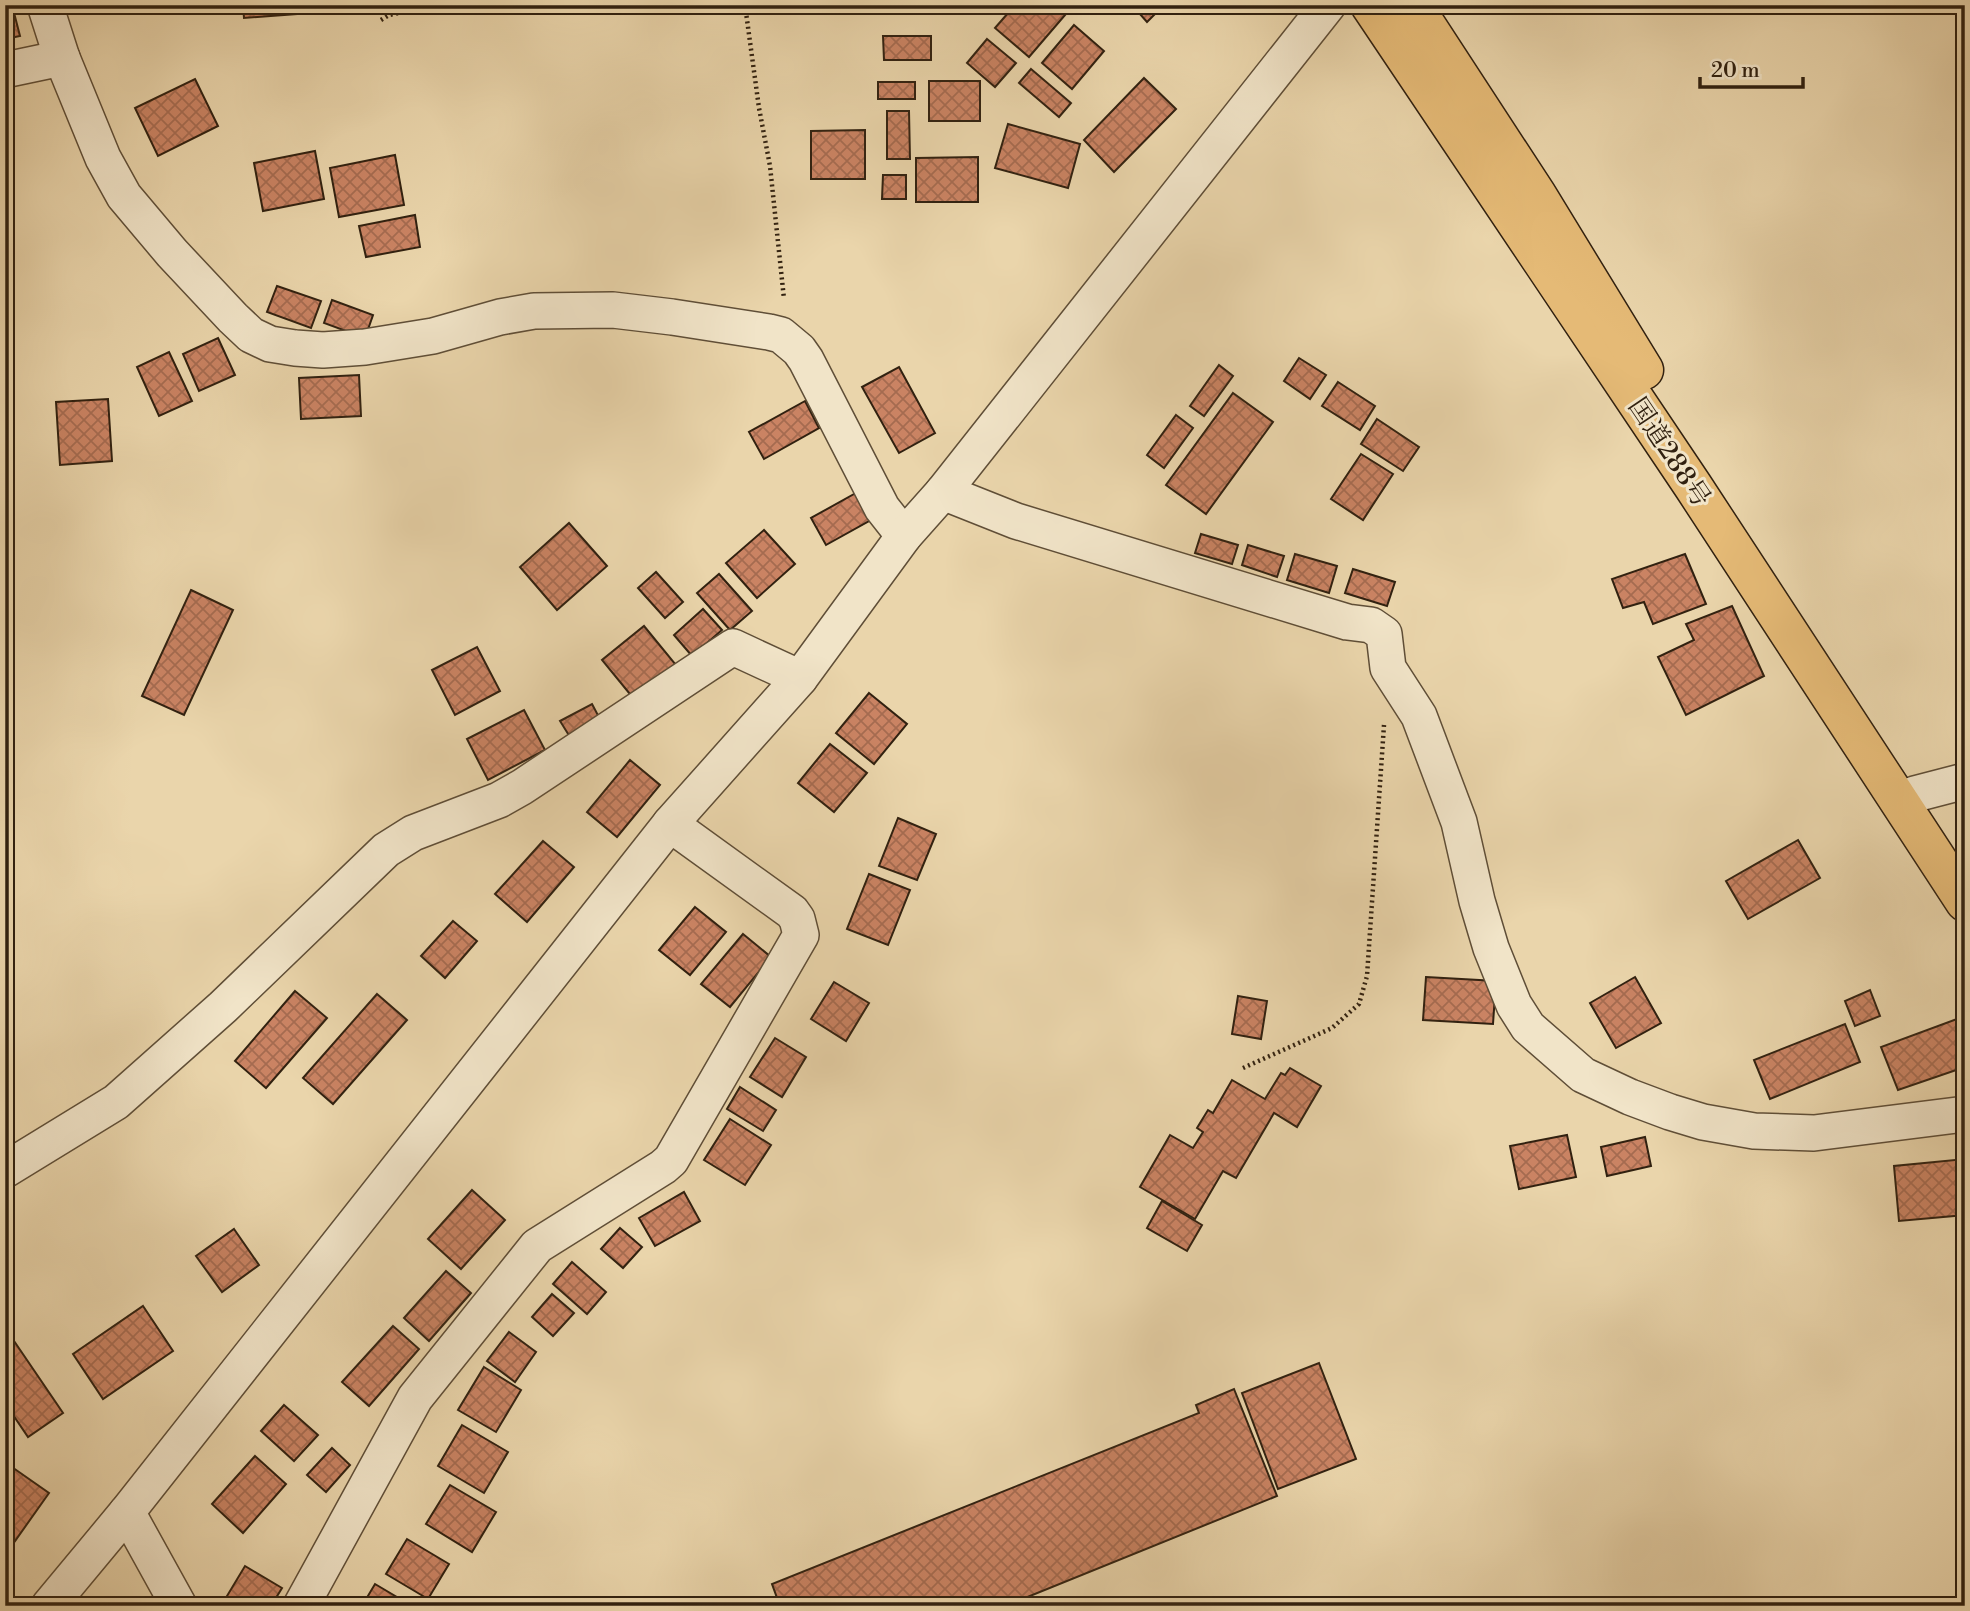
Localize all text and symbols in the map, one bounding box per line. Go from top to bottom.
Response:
scale bar [1700,46,1804,90]
text: 20 m [1711,58,1760,84]
street label: 国道288号 [1621,392,1717,513]

